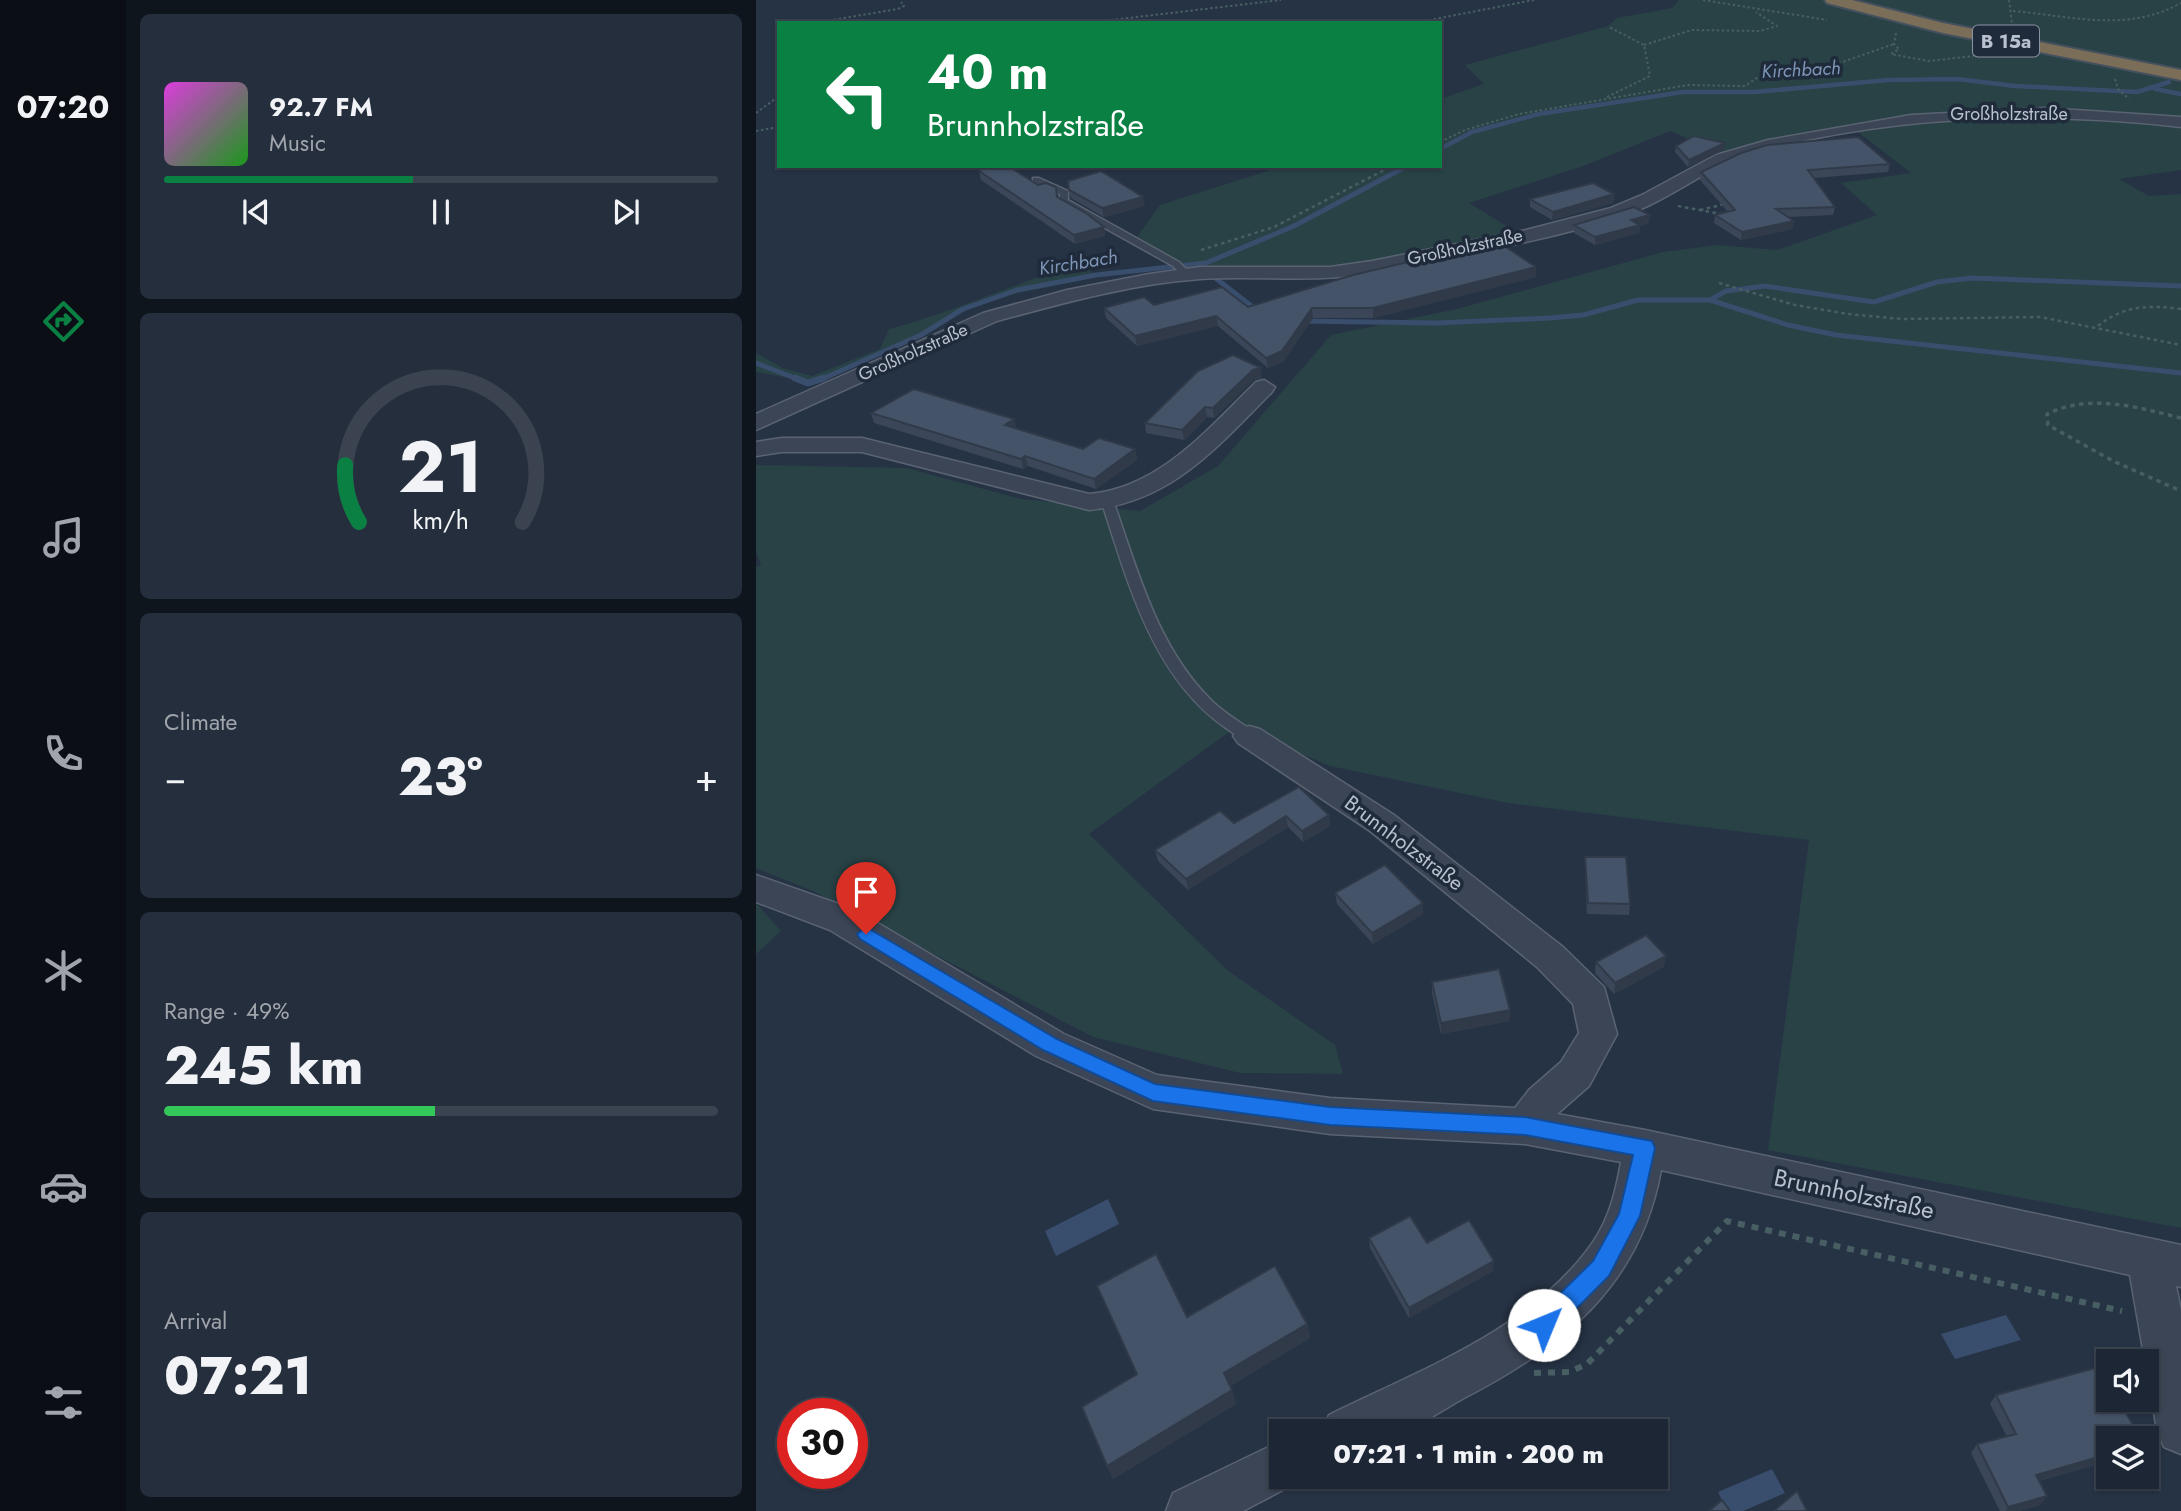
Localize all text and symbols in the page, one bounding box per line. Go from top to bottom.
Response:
road number: B 15a [1973,25,2039,56]
text: 40 m [927,37,1049,107]
icon: left [812,49,903,140]
water label: Kirchbach [1761,54,1841,85]
text: 07:20 [17,84,109,130]
text: 92.7 FM [269,88,373,126]
street label: Großholzstraße [1950,101,2068,127]
text: Brunnholzstraße [927,102,1144,148]
text: Music [269,126,326,160]
icon: previous [237,193,275,231]
icon: pause [422,193,460,231]
icon: next [607,193,645,231]
street label: Großholzstraße [1405,222,1525,272]
water label: Kirchbach [1037,243,1119,282]
icon: directions [39,297,88,346]
street label: Großholzstraße [854,316,972,388]
text: 21 [399,415,483,520]
text: km/h [413,502,469,538]
icon: music [39,513,88,562]
text: Climate [164,705,237,739]
icon: phone [39,729,88,778]
text: 23° [398,739,483,815]
text: − [164,750,186,805]
text: + [695,750,718,805]
street label: Brunnholzstraße [1338,788,1470,898]
pin [836,862,896,934]
icon: arrive [847,873,885,911]
icon: climate [39,946,88,995]
text: Range · 49% [164,994,290,1028]
text: 245 km [164,1028,363,1104]
street label: Brunnholzstraße [1771,1159,1937,1228]
icon: car [39,1162,88,1211]
position arrow [1507,1288,1581,1362]
text: Arrival [164,1304,227,1338]
text: 07:21 [164,1338,312,1414]
map controls [2096,1349,2159,1489]
button: sound [2096,1349,2159,1412]
icon: filters [39,1378,88,1427]
speed limit sign: 30 [777,1398,868,1489]
button: layers [2096,1426,2159,1489]
text: 07:21 · 1 min · 200 m [1333,1435,1604,1473]

